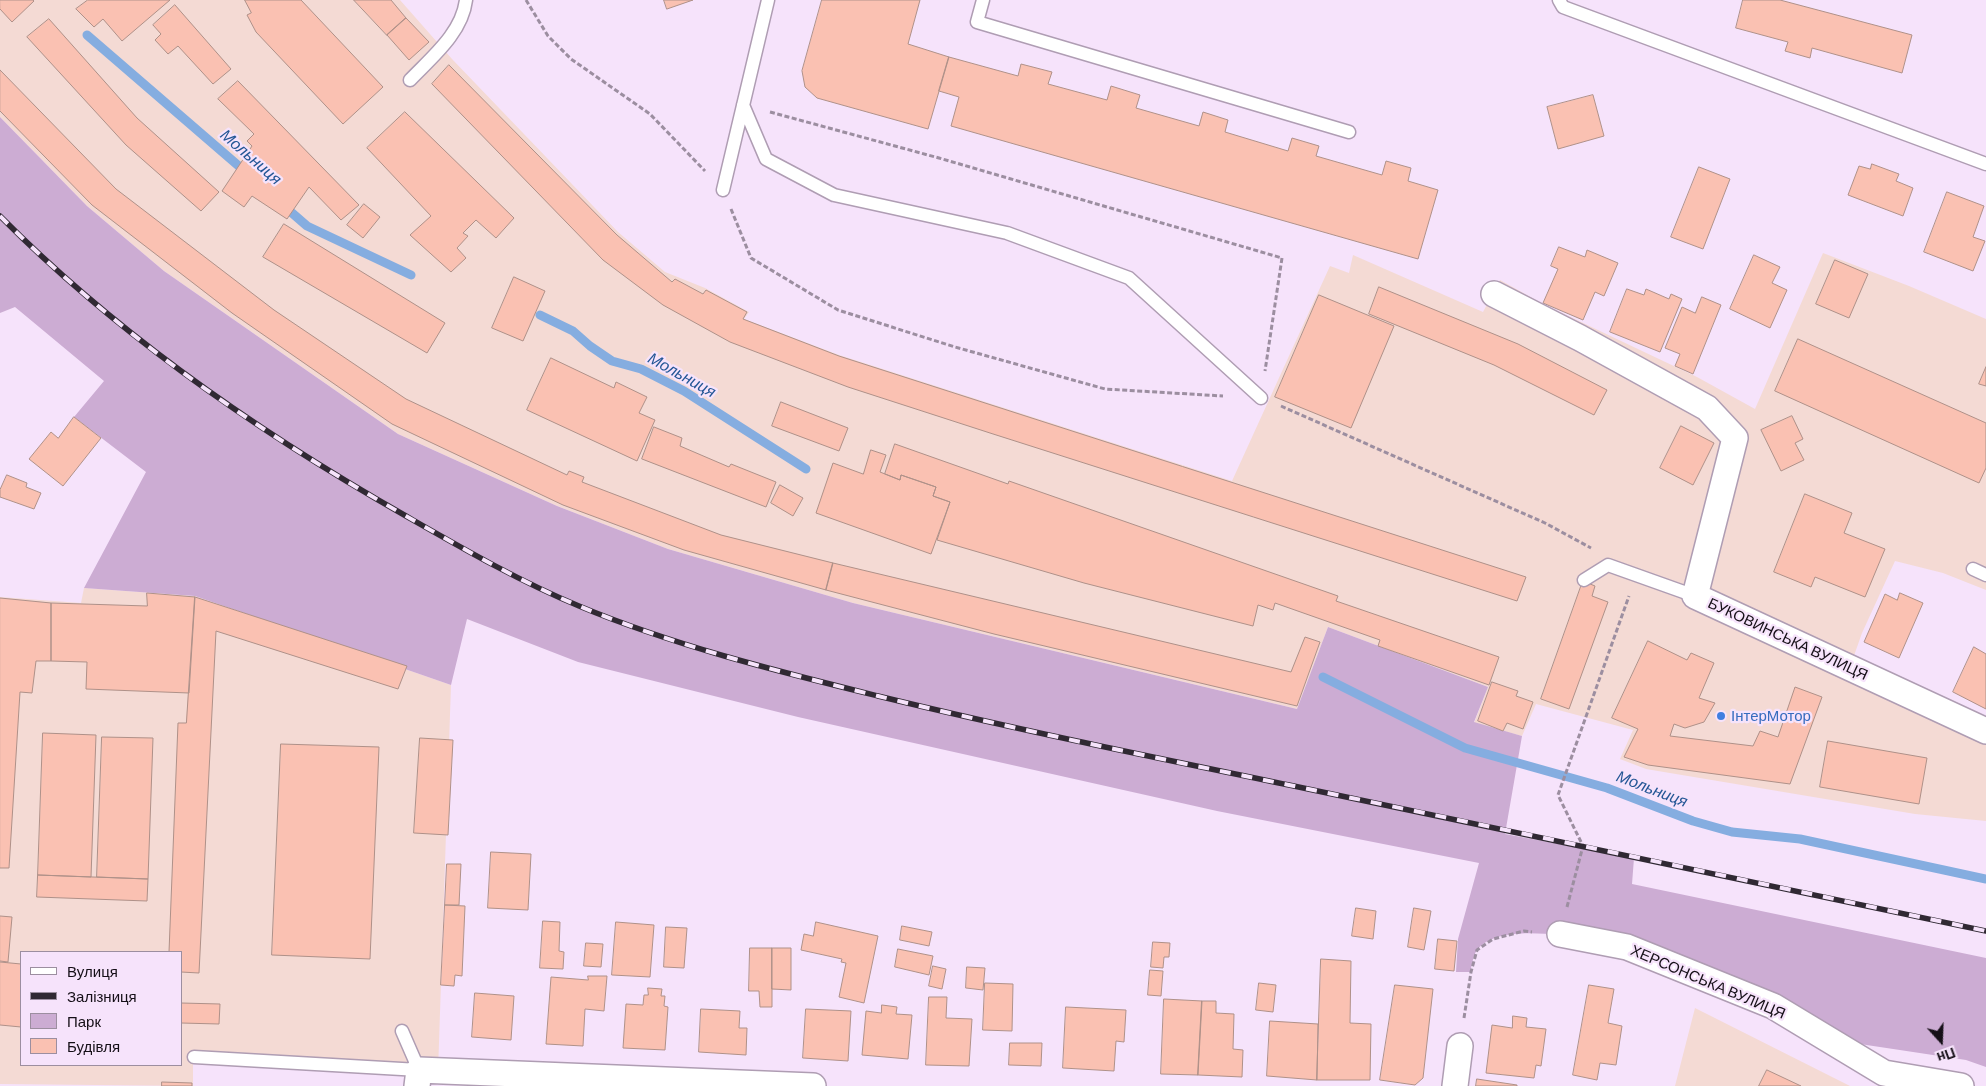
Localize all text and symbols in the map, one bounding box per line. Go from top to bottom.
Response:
water label: Мольниця [217,125,285,189]
water label: Мольниця [645,348,719,402]
street label: БУКОВИНСЬКА ВУЛИЦЯ [1705,594,1871,684]
place label: ІнтерМотор [1731,707,1811,725]
marker: ІнтерМотор [1715,710,1727,722]
water label: Мольниця [1614,767,1690,811]
street label: ХЕРСОНСЬКА ВУЛИЦЯ [1628,941,1788,1023]
legend [20,951,182,1066]
text: Вулиця [67,962,118,980]
text: Залізниця [67,987,137,1005]
text: Парк [67,1012,101,1030]
north arrow [1916,1016,1966,1066]
text: Будівля [67,1037,120,1055]
text: Пн [1935,1044,1958,1067]

